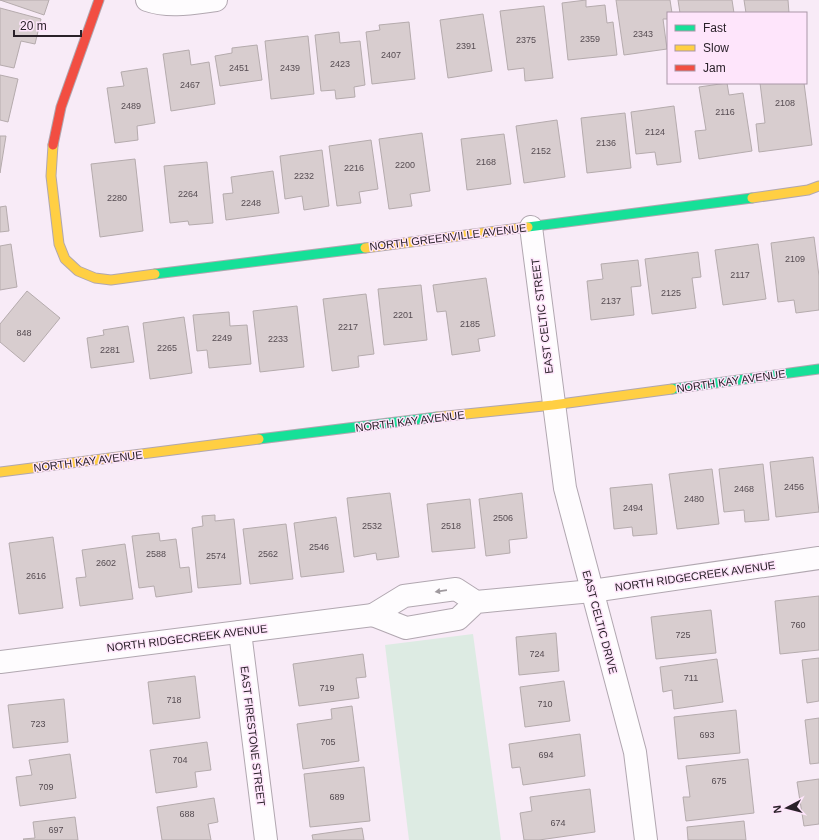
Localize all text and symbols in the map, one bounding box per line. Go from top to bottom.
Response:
scale bar [14,12,81,38]
legend [667,12,807,84]
text: 20 m [20,19,47,33]
text: Fast [703,21,727,35]
house number: 2343 [633,29,653,39]
house number: 2359 [580,34,600,44]
house number: 2375 [516,35,536,45]
house number: 2391 [456,41,476,51]
text: Slow [703,41,729,55]
house number: 2407 [381,50,401,60]
house number: 2423 [330,59,350,69]
text: Jam [703,61,726,75]
house number: 2451 [229,63,249,73]
house number: 2439 [280,63,300,73]
house number: 2467 [180,80,200,90]
house number: 2108 [775,98,795,108]
house number: 2489 [121,101,141,111]
house number: 2116 [715,107,735,117]
house number: 2124 [645,127,665,137]
house number: 2136 [596,138,616,148]
house number: 2152 [531,146,551,156]
house number: 2168 [476,157,496,167]
house number: 2200 [395,160,415,170]
house number: 2216 [344,163,364,173]
house number: 2232 [294,171,314,181]
house number: 2264 [178,189,198,199]
house number: 2280 [107,193,127,203]
house number: 2248 [241,198,261,208]
street label: NORTH GREENVILLE AVENUE [369,221,527,253]
house number: 2109 [785,254,805,264]
street label: EAST CELTIC STREET [529,257,555,374]
house number: 2117 [730,270,750,280]
house number: 2125 [661,288,681,298]
house number: 2137 [601,296,621,306]
house number: 2201 [393,310,413,320]
house number: 2185 [460,319,480,329]
house number: 2217 [338,322,358,332]
house number: 848 [16,328,32,338]
house number: 2249 [212,333,232,343]
house number: 2233 [268,334,288,344]
house number: 2265 [157,343,177,353]
house number: 2281 [100,345,120,355]
street label: NORTH KAY AVENUE [676,367,786,395]
street label: NORTH KAY AVENUE [355,408,465,434]
street label: NORTH KAY AVENUE [33,448,143,474]
house number: 2456 [784,482,804,492]
house number: 2468 [734,484,754,494]
house number: 2480 [684,494,704,504]
house number: 2494 [623,503,643,513]
house number: 2506 [493,513,513,523]
house number: 2532 [362,521,382,531]
house number: 2518 [441,521,461,531]
house number: 2546 [309,542,329,552]
house number: 2588 [146,549,166,559]
house number: 2562 [258,549,278,559]
house number: 2574 [206,551,226,561]
house number: 2602 [96,558,116,568]
street label: NORTH RIDGECREEK AVENUE [614,559,776,593]
street label: EAST CELTIC DRIVE [580,569,620,675]
house number: 2616 [26,571,46,581]
one-way arrow [435,588,447,594]
house number: 760 [790,620,806,630]
street label: NORTH RIDGECREEK AVENUE [106,622,268,654]
house number: 725 [675,630,691,640]
house number: 724 [529,649,545,659]
street label: EAST FIRESTONE STREET [238,665,268,807]
house number: 711 [684,673,698,683]
house number: 719 [319,683,335,693]
house number: 718 [166,695,182,705]
house number: 710 [537,699,553,709]
house number: 723 [30,719,46,729]
house number: 693 [699,730,715,740]
house number: 705 [320,737,336,747]
house number: 694 [538,750,554,760]
house number: 704 [172,755,188,765]
house number: 675 [711,776,727,786]
house number: 709 [38,782,54,792]
north arrow [767,788,807,828]
house number: 689 [329,792,345,802]
text: N [771,804,784,814]
house number: 688 [179,809,195,819]
house number: 674 [550,818,566,828]
house number: 697 [48,825,64,835]

